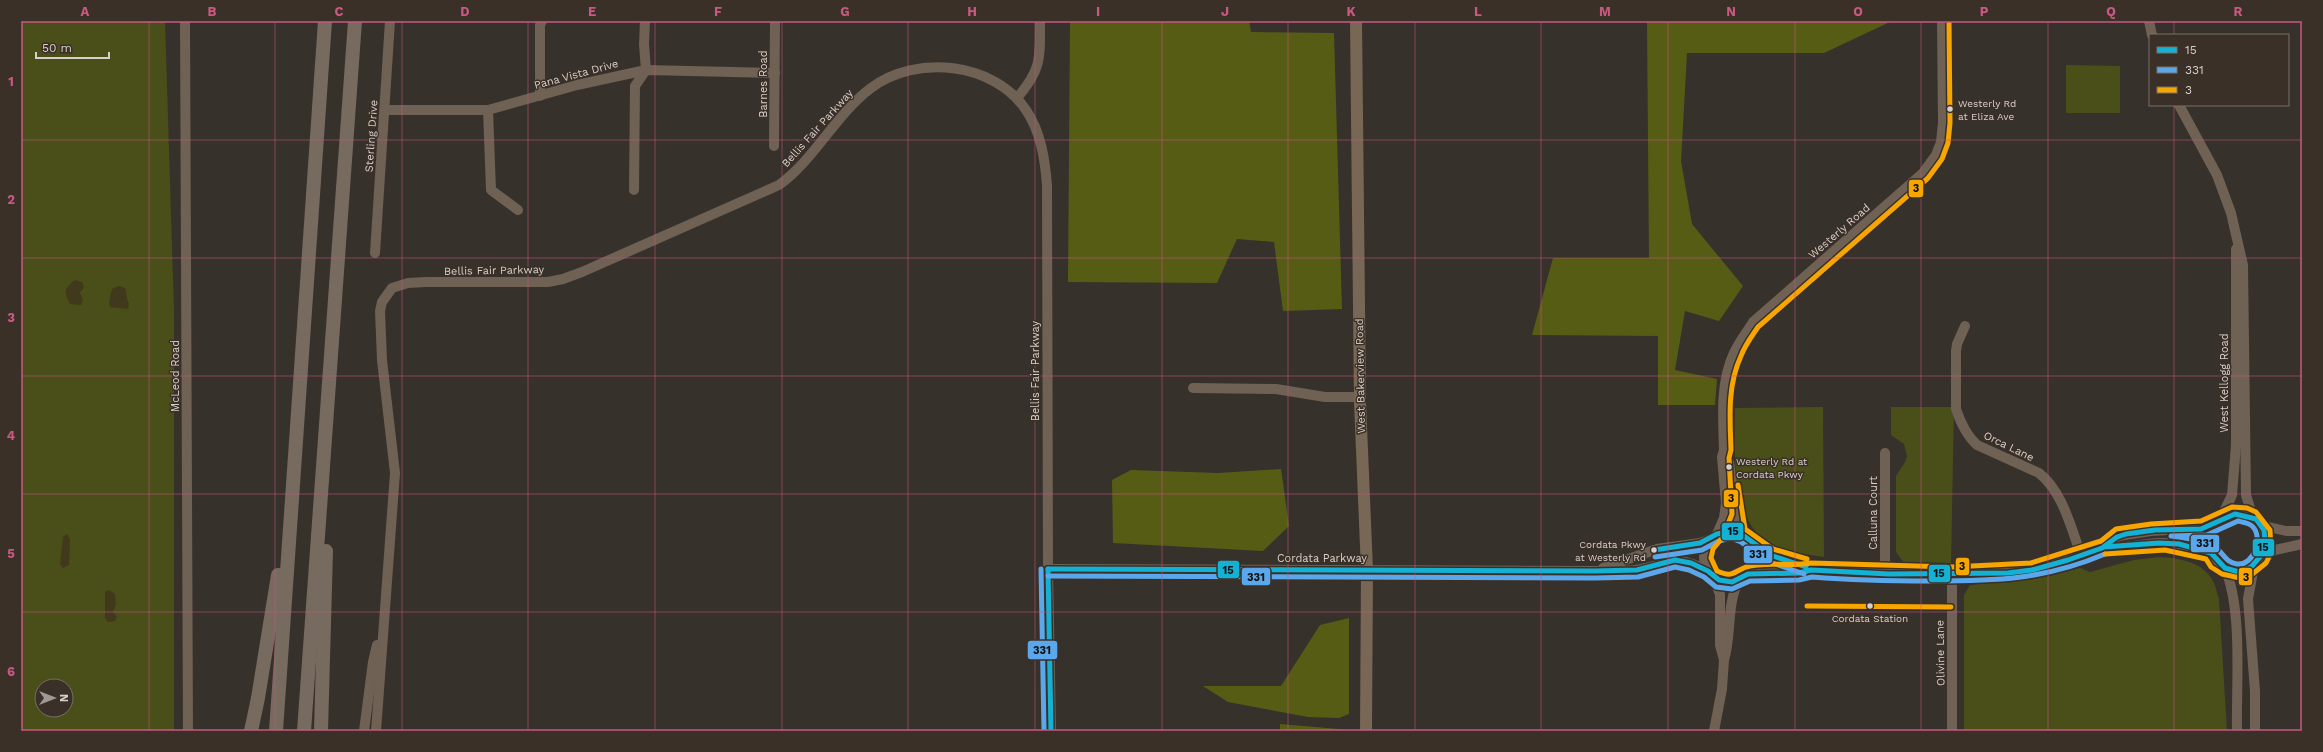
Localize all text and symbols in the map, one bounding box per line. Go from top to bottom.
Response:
text: A [81,4,90,19]
text: B [208,4,217,19]
text: C [335,4,344,19]
text: D [460,4,470,19]
text: E [588,4,596,19]
text: F [714,4,722,19]
text: G [840,4,850,19]
text: H [967,4,977,19]
text: I [1096,4,1100,19]
text: J [1221,4,1229,19]
text: K [1346,4,1356,19]
text: L [1474,4,1482,19]
text: M [1599,4,1611,19]
text: N [1726,4,1736,19]
text: O [1853,4,1863,19]
text: P [1980,4,1989,19]
text: Q [2106,4,2116,19]
text: R [2234,4,2243,19]
scale bar [36,34,109,60]
legend [2149,34,2289,106]
text: 50 m [42,41,72,55]
text: 15 [2185,43,2197,57]
street label: Barnes Road [757,50,770,118]
street label: Pana Vista Drive [533,57,620,92]
text: 331 [2185,63,2204,77]
text: 1 [8,74,14,89]
text: 3 [2185,83,2192,97]
street label: Bellis Fair Parkway [779,86,856,170]
place label: Westerly Rd at Eliza Ave [1958,98,2016,122]
street label: Sterling Drive [362,99,381,173]
marker: Westerly Rd at Eliza Ave [1945,104,1955,114]
line badge: 3 [1908,179,1924,198]
text: 3 [1913,182,1920,195]
text: 2 [7,192,15,207]
street label: Westerly Road [1806,201,1873,262]
street label: Bellis Fair Parkway [444,263,545,278]
text: 3 [7,310,15,325]
street label: West Bakerview Road [1353,318,1368,434]
street label: Bellis Fair Parkway [1029,321,1042,421]
street label: West Kellogg Road [2218,333,2231,433]
street label: McLeod Road [169,340,182,412]
text: 4 [7,428,16,443]
street label: Orca Lane [1982,429,2036,464]
place label: Westerly Rd at Cordata Pkwy [1736,456,1808,480]
marker: Westerly Rd at Cordata Pkwy [1724,462,1734,472]
street label: Calluna Court [1867,476,1880,550]
line badge: 3 [1723,489,1739,508]
text: 3 [1728,492,1735,505]
line badge: 15 [1721,522,1744,541]
text: 15 [1727,525,1739,538]
line badge: 331 [2190,534,2220,553]
text: 331 [2196,537,2214,550]
line badge: 15 [2252,538,2275,557]
place label: Cordata Pkwy at Westerly Rd [1575,539,1647,563]
text: 15 [2257,541,2269,554]
marker: Cordata Pkwy at Westerly Rd [1649,545,1659,555]
line badge: 331 [1743,545,1773,564]
text: 5 [7,546,15,561]
text: 331 [1749,548,1767,561]
street label: Cordata Parkway [1277,552,1367,565]
line badge: 3 [1955,557,1970,576]
line badge: 15 [1217,560,1240,579]
text: 3 [1959,560,1966,573]
text: 15 [1222,564,1234,577]
line badge: 15 [1928,564,1951,583]
line badge: 331 [1241,567,1271,586]
text: 15 [1933,567,1945,580]
line badge: 3 [2238,567,2253,586]
text: 331 [1247,571,1265,584]
text: 3 [2243,571,2250,584]
marker: Cordata Station [1865,601,1875,611]
place label: Cordata Station [1832,613,1908,624]
street label: Olivine Lane [1933,620,1948,686]
line badge: 331 [1027,640,1058,660]
text: 331 [1033,644,1051,657]
text: 6 [7,664,15,679]
north arrow [34,678,74,718]
text: N [57,694,70,702]

